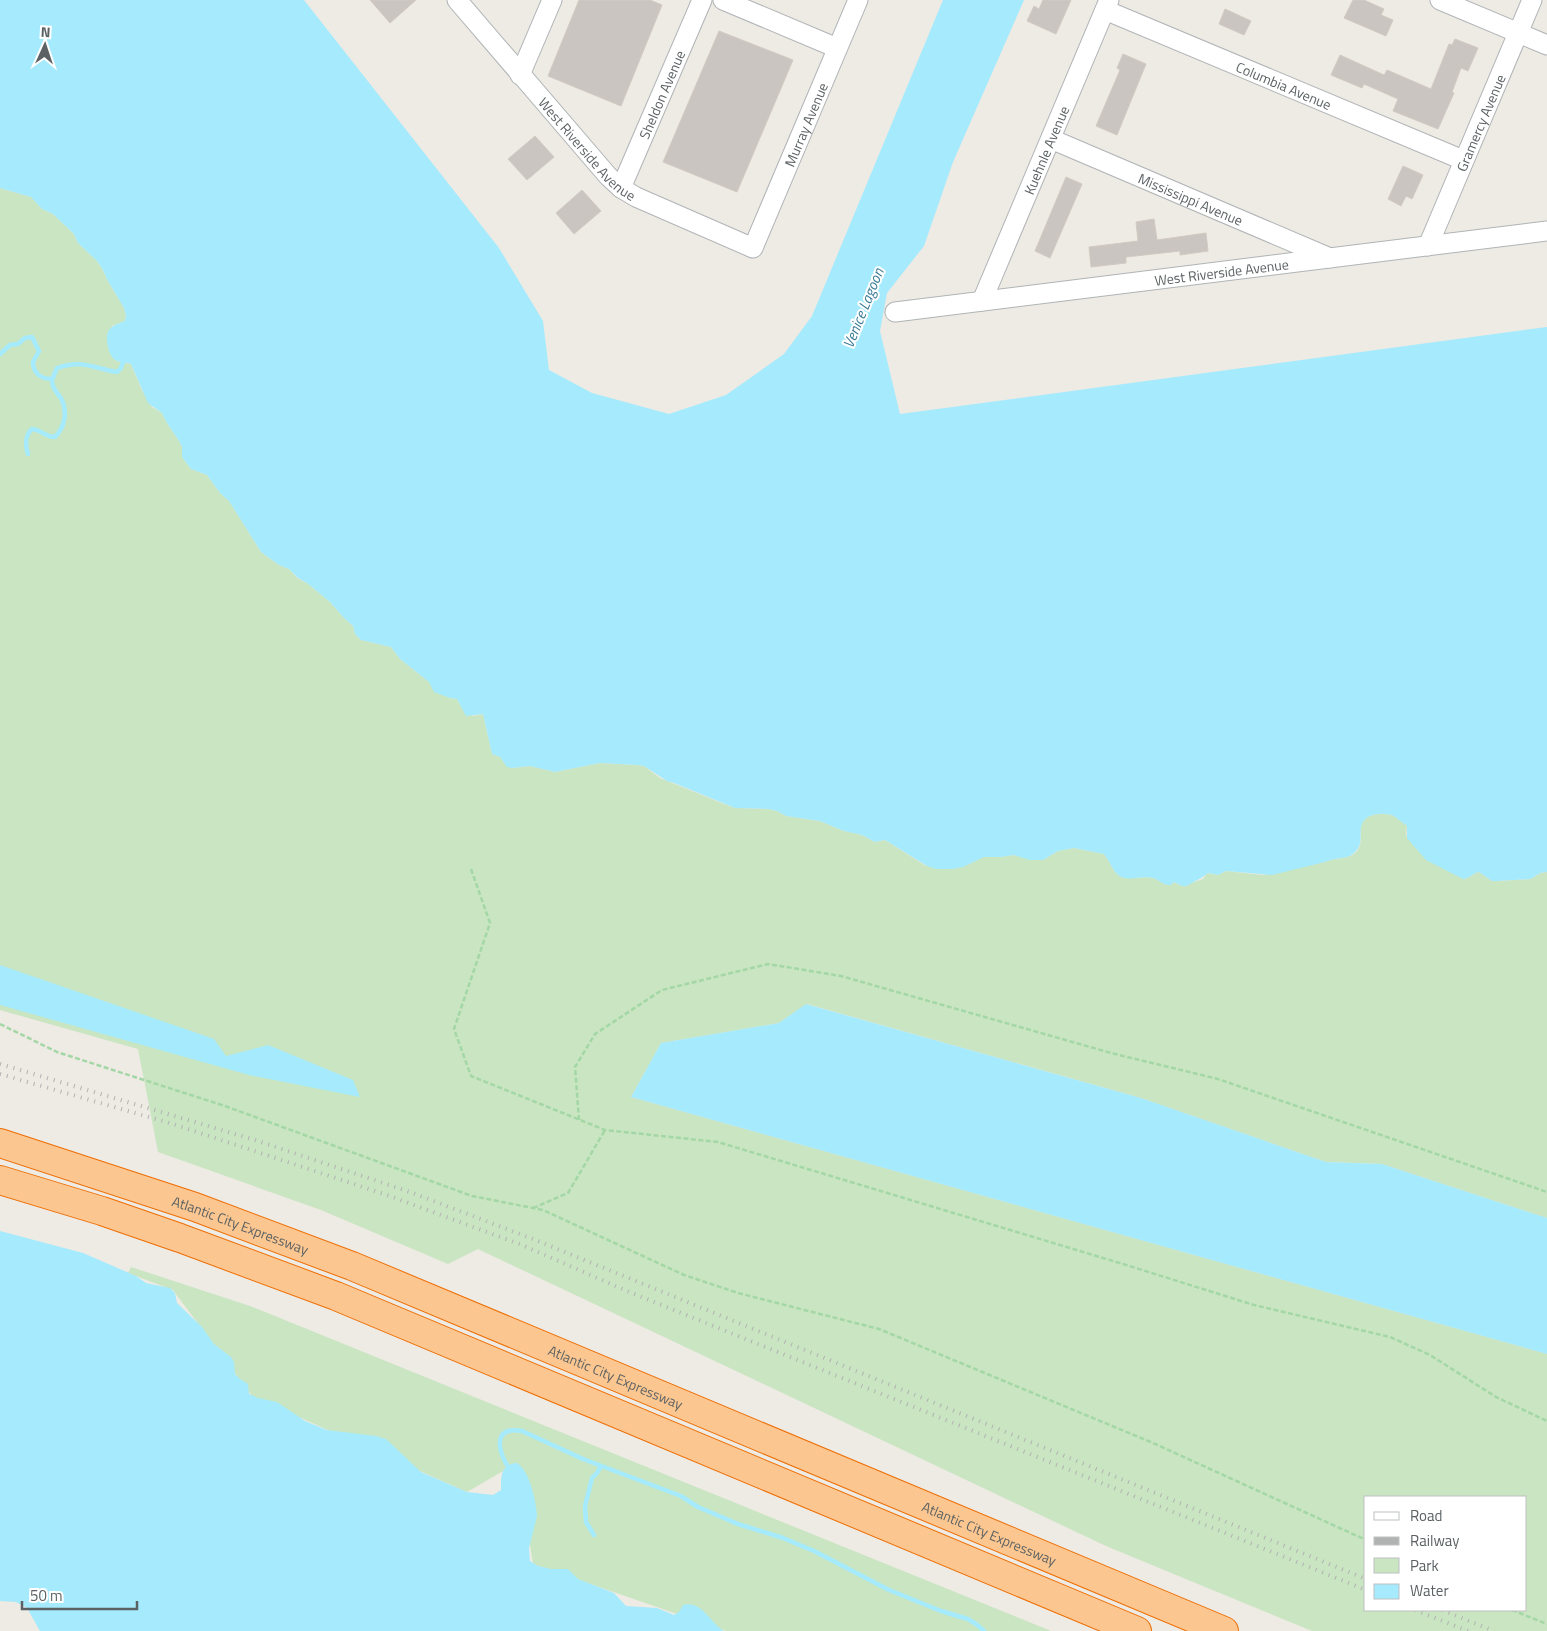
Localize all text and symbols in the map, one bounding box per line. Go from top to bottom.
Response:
north arrow [20,20,70,70]
text: N [40,21,51,42]
street label: Sheldon Avenue [633,47,690,142]
street label: Columbia Avenue [1233,56,1335,114]
street label: Gramercy Avenue [1450,71,1510,174]
street label: Murray Avenue [778,79,832,170]
street label: West Riverside Avenue [534,92,640,205]
street label: Kuehnle Avenue [1018,102,1074,198]
street label: Mississippi Avenue [1135,167,1246,230]
street label: West Riverside Avenue [1153,253,1290,290]
water label: Venice Lagoon [836,264,890,352]
street label: Atlantic City Expressway [170,1190,312,1259]
street label: Atlantic City Expressway [545,1339,687,1414]
street label: Atlantic City Expressway [919,1495,1060,1570]
legend [1364,1496,1527,1611]
text: Road [1410,1504,1442,1527]
text: Railway [1410,1529,1460,1552]
text: Park [1410,1554,1439,1577]
scale bar [22,1578,138,1610]
text: Water [1410,1579,1449,1602]
text: 50 m [30,1584,63,1607]

